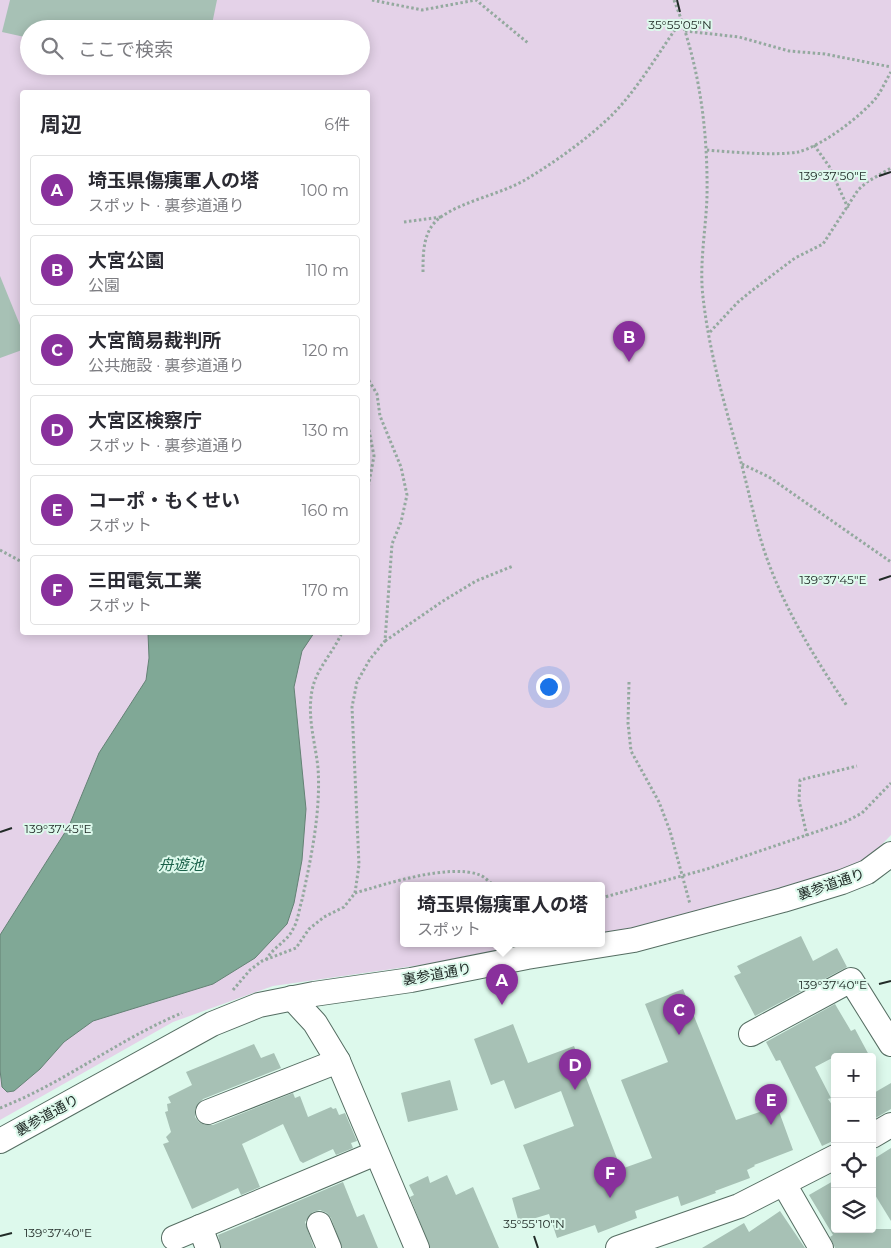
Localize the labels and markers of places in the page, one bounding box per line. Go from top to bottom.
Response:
pin: B [613,321,645,362]
pin: A [486,964,518,1005]
pin: C [663,994,695,1035]
pin: D [559,1049,591,1090]
pin: E [755,1084,787,1125]
pin: F [594,1157,626,1198]

